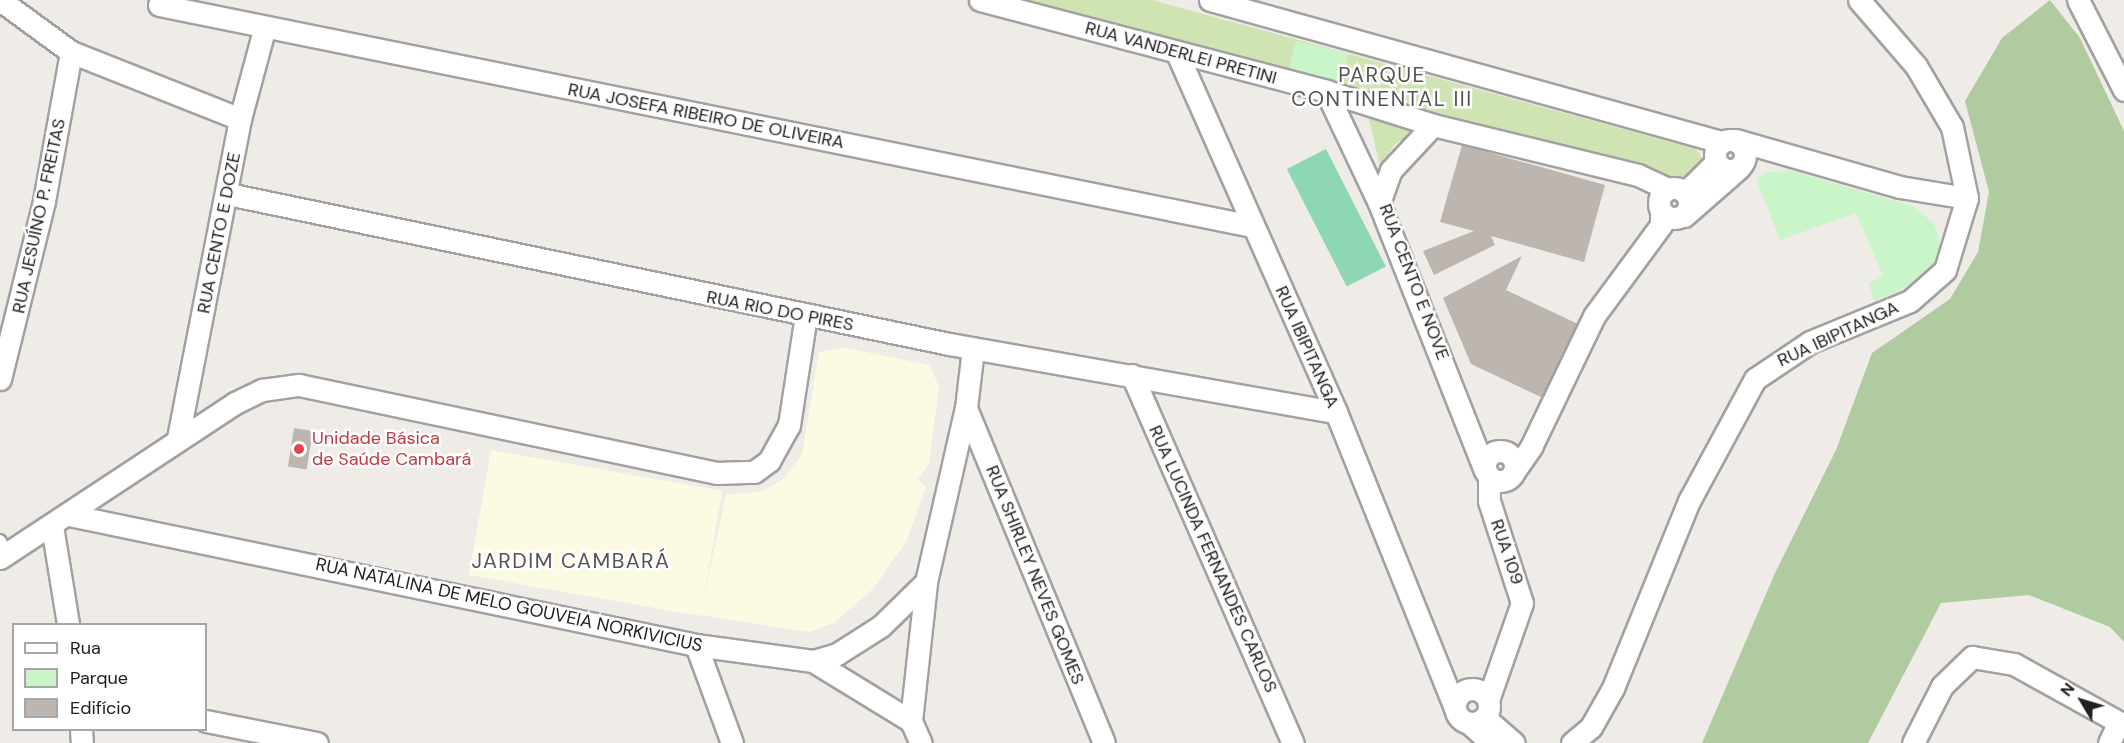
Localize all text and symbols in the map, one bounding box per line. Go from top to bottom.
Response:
street label: RUA VANDERLEI PRETINI [1083,17,1279,89]
district label: PARQUE CONTINENTAL III [1291,62,1473,112]
street label: RUA JOSEFA RIBEIRO DE OLIVEIRA [566,79,846,153]
street label: RUA JESUÍNO P. FREITAS [8,117,70,315]
street label: RUA CENTO E DOZE [193,151,245,315]
street label: RUA CENTO E NOVE [1374,201,1454,363]
street label: RUA IBIPITANGA [1270,283,1344,411]
street label: RUA RIO DO PIRES [705,286,855,336]
street label: RUA IBIPITANGA [1774,296,1902,372]
street label: RUA LUCINDA FERNANDES CARLOS [1144,422,1282,696]
place label: Unidade Básica de Saúde Cambará [312,428,471,470]
marker: Unidade Básica de Saúde Cambará [290,440,308,458]
street label: RUA SHIRLEY NEVES GOMES [981,462,1089,688]
street label: RUA 109 [1486,516,1528,588]
district label: JARDIM CAMBARÁ [472,548,670,574]
street label: RUA NATALINA DE MELO GOUVEIA NORKIVICIUS [314,553,704,657]
legend [12,623,207,731]
text: Rua [70,636,101,660]
text: Parque [70,666,128,690]
north arrow [2052,671,2112,731]
text: N [2056,679,2079,701]
text: Edifício [70,696,131,720]

